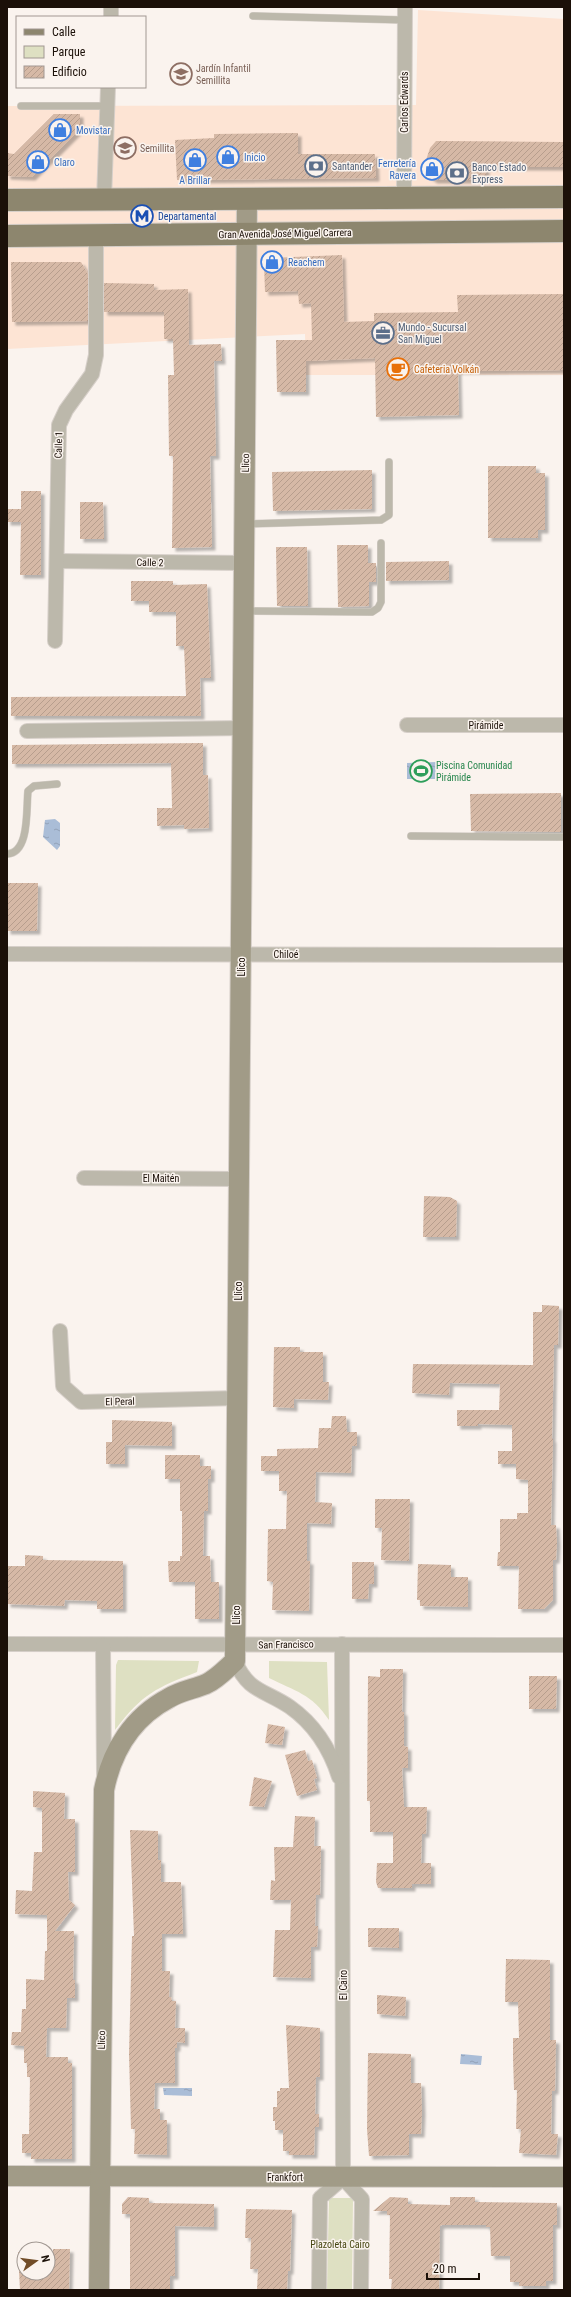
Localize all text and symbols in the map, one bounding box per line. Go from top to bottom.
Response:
legend [16,16,146,88]
text: Calle [52,25,76,39]
text: Parque [52,45,86,59]
school or university icon: Jardín Infantil Semillita [168,61,194,87]
place label: Jardín Infantil Semillita [196,63,251,86]
text: Edificio [52,65,87,79]
street label: Carlos Edwards [399,71,410,133]
shop icon: Movistar [47,117,73,143]
place label: Movistar [76,125,110,136]
school or university icon: Semillita [112,135,138,161]
place label: Semillita [140,143,175,154]
shop icon: Inicio [215,144,241,170]
shop icon: A Brillar [182,147,208,173]
shop icon: Claro [25,149,51,175]
place label: Inicio [244,152,266,163]
bank icon: Santander [303,153,329,179]
shop icon: Ferretería Ravera [419,156,445,182]
place label: Claro [54,157,75,168]
place label: Ferretería Ravera [378,158,416,181]
bank icon: Banco Estado Express [444,160,470,186]
place label: Santander [332,161,372,172]
place label: Banco Estado Express [472,162,526,185]
place label: A Brillar [179,175,211,186]
metro station icon: Departamental [129,203,155,229]
place label: Departamental [158,211,216,222]
street label: Gran Avenida José Miguel Carrera [218,227,352,240]
shop icon: Reachem [259,249,285,275]
place label: Reachem [288,257,324,268]
office icon: Mundo - Sucursal San Miguel [370,320,396,346]
place label: Mundo - Sucursal San Miguel [398,322,466,345]
cafe icon: Cafeteria Volkán [385,356,411,382]
place label: Cafeteria Volkán [414,364,479,375]
street label: Calle 1 [53,431,64,459]
street label: Llico [240,453,251,473]
street label: Calle 2 [136,557,164,568]
street label: Pirámide [469,720,504,731]
sports icon: Piscina Comunidad Pirámide [408,758,434,784]
place label: Piscina Comunidad Pirámide [436,760,512,783]
street label: Chiloé [274,949,299,960]
street label: Llico [236,958,247,976]
street label: El Maitén [143,1173,179,1184]
street label: Llico [233,1282,244,1300]
street label: El Peral [105,1396,135,1407]
street label: Llico [231,1606,242,1624]
street label: San Francisco [258,1639,314,1650]
street label: El Cairo [338,1970,349,2000]
street label: Llico [96,2030,107,2050]
street label: Frankfort [267,2172,303,2183]
park label: Plazoleta Cairo [310,2239,370,2250]
north arrow [16,2241,56,2281]
text: N [38,2254,52,2264]
scale bar [427,2255,479,2281]
text: 20 m [433,2262,457,2276]

